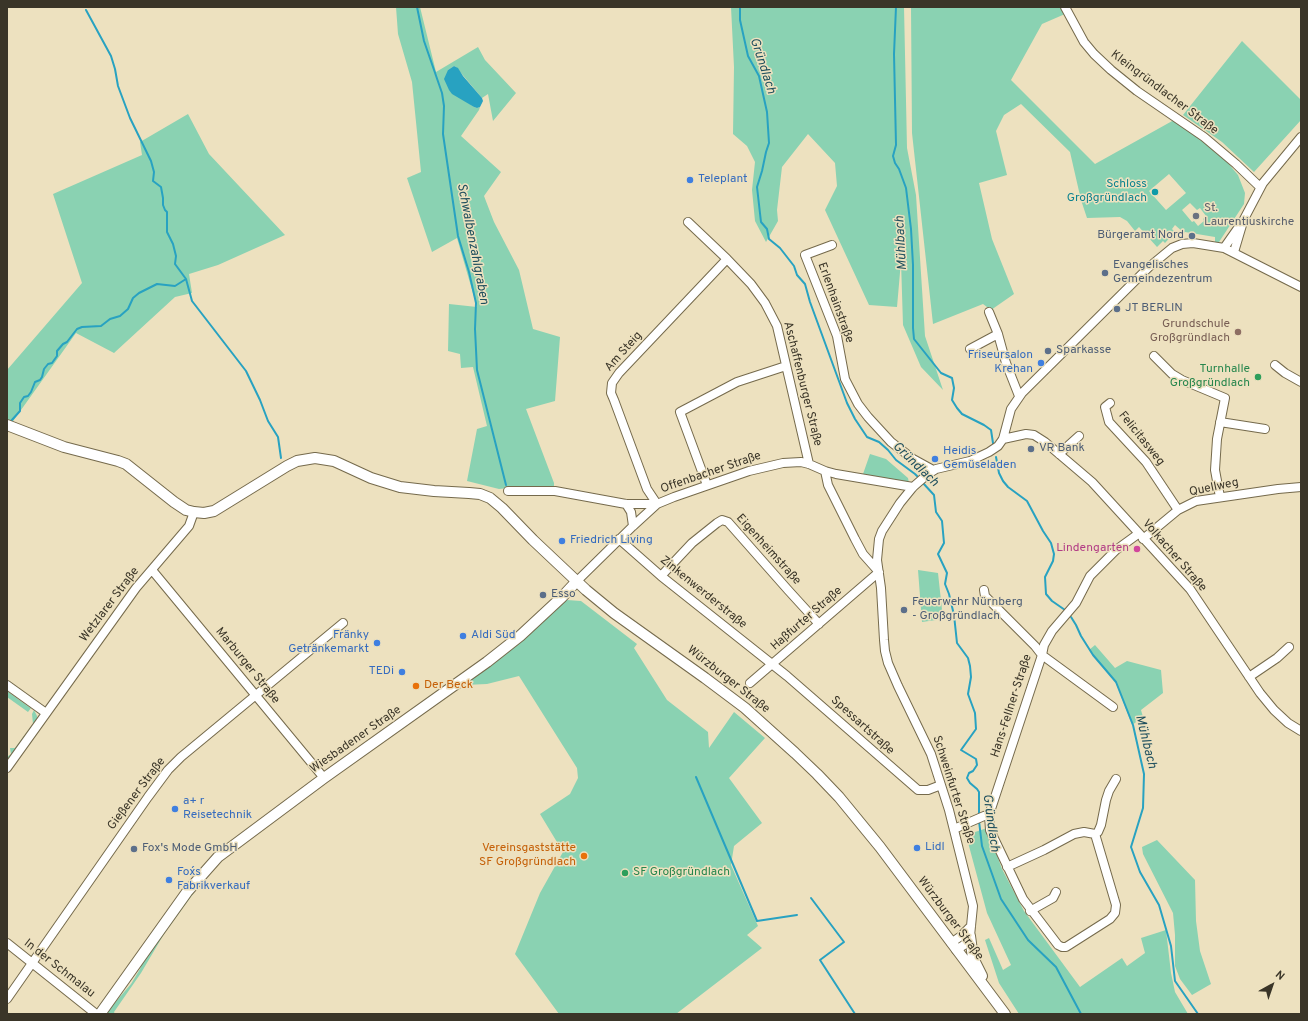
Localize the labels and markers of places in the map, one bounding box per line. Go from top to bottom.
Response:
place label: Teleplant [698,173,748,187]
marker: Teleplant [685,175,695,185]
place label: Schloss Großgründlach [1067,178,1147,206]
marker: Schloss Großgründlach [1150,187,1160,197]
place label: St. Laurentiuskirche [1204,202,1294,230]
marker: St. Laurentiuskirche [1191,211,1201,221]
place label: Bürgeramt Nord [1097,229,1184,243]
marker: Bürgeramt Nord [1187,231,1197,241]
place label: Evangelisches Gemeindezentrum [1113,259,1212,287]
marker: Evangelisches Gemeindezentrum [1100,268,1110,278]
place label: JT BERLIN [1125,302,1183,316]
marker: JT BERLIN [1112,304,1122,314]
place label: Grundschule Großgründlach [1150,318,1230,346]
marker: Grundschule Großgründlach [1233,327,1243,337]
place label: Sparkasse [1056,344,1111,358]
marker: Sparkasse [1043,346,1053,356]
place label: Friseursalon Krehan [968,349,1033,377]
marker: Friseursalon Krehan [1036,358,1046,368]
place label: Turnhalle Großgründlach [1170,363,1250,391]
marker: Turnhalle Großgründlach [1253,372,1263,382]
place label: VR Bank [1039,442,1085,456]
marker: VR Bank [1026,444,1036,454]
place label: Heidis Gemüseladen [943,445,1016,473]
marker: Heidis Gemüseladen [930,454,940,464]
place label: Friedrich Living [570,534,653,548]
marker: Friedrich Living [557,536,567,546]
place label: Lindengarten [1056,542,1129,556]
marker: Lindengarten [1132,544,1142,554]
place label: Esso [551,588,576,602]
marker: Esso [538,590,548,600]
place label: Feuerwehr Nürnberg - Großgründlach [912,596,1023,624]
marker: Feuerwehr Nürnberg - Großgründlach [899,605,909,615]
place label: Fränky Getränkemarkt [288,629,369,657]
place label: Aldi Süd [471,629,516,643]
marker: Aldi Süd [458,631,468,641]
marker: Fränky Getränkemarkt [372,638,382,648]
place label: TEDi [369,665,394,679]
marker: TEDi [397,667,407,677]
place label: Der Beck [424,679,473,693]
marker: Der Beck [411,681,421,691]
place label: a+ r Reisetechnik [183,795,252,823]
marker: a+ r Reisetechnik [170,804,180,814]
place label: Lidl [925,841,945,855]
place label: Fox's Mode GmbH [142,842,238,856]
place label: Vereinsgaststätte SF Großgründlach [479,842,576,870]
marker: Lidl [912,843,922,853]
marker: Fox's Mode GmbH [129,844,139,854]
marker: Vereinsgaststätte SF Großgründlach [579,851,589,861]
place label: Fox´s Fabrikverkauf [177,866,250,894]
place label: SF Großgründlach [633,866,730,880]
marker: SF Großgründlach [620,868,630,878]
marker: Fox´s Fabrikverkauf [164,875,174,885]

